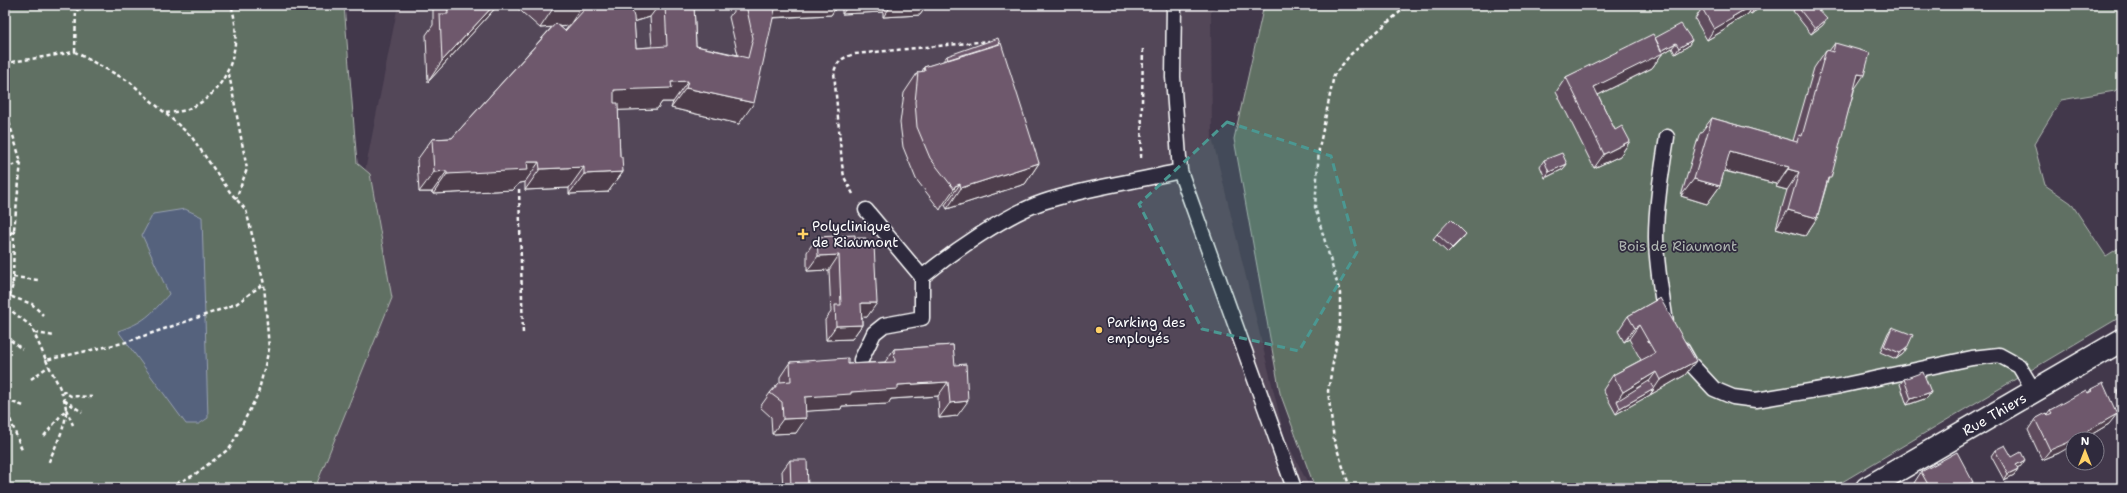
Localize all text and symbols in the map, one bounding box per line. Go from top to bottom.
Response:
place label: Polyclinique de Riaumont [812,217,898,251]
marker: Polyclinique de Riaumont [797,228,809,240]
park label: Bois de Riaumont [1619,237,1737,255]
place label: Parking des employés [1107,313,1186,347]
marker: Parking des employés [1094,325,1104,335]
street label: Rue Thiers [1959,389,2029,440]
north arrow [2065,431,2105,471]
text: N [2081,434,2090,449]

